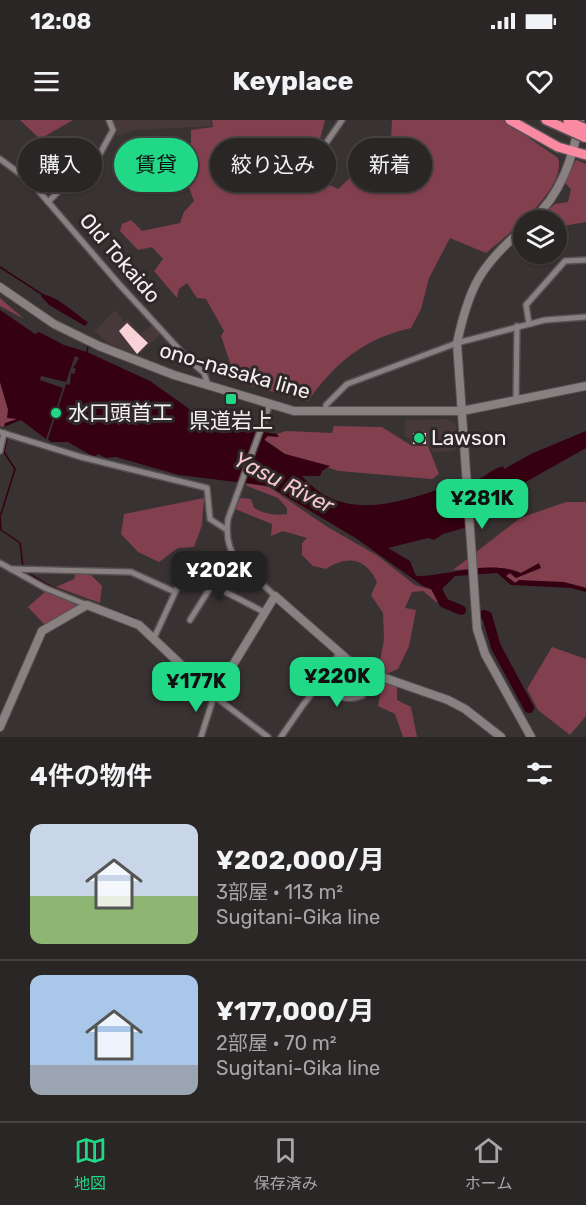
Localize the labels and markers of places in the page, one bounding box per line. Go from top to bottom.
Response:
marker: 県道岩上 [224,392,238,406]
place label: 水口頭首工 [68,400,173,425]
marker: 水口頭首工 [49,406,63,420]
place label: 県道岩上 [189,408,273,433]
place label: Lawson [431,425,506,450]
marker: Lawson [412,431,426,445]
pin: ¥281K [440,479,524,530]
pin: ¥202K [177,551,261,602]
pin: ¥220K [295,657,379,708]
pin: ¥177K [154,662,238,713]

